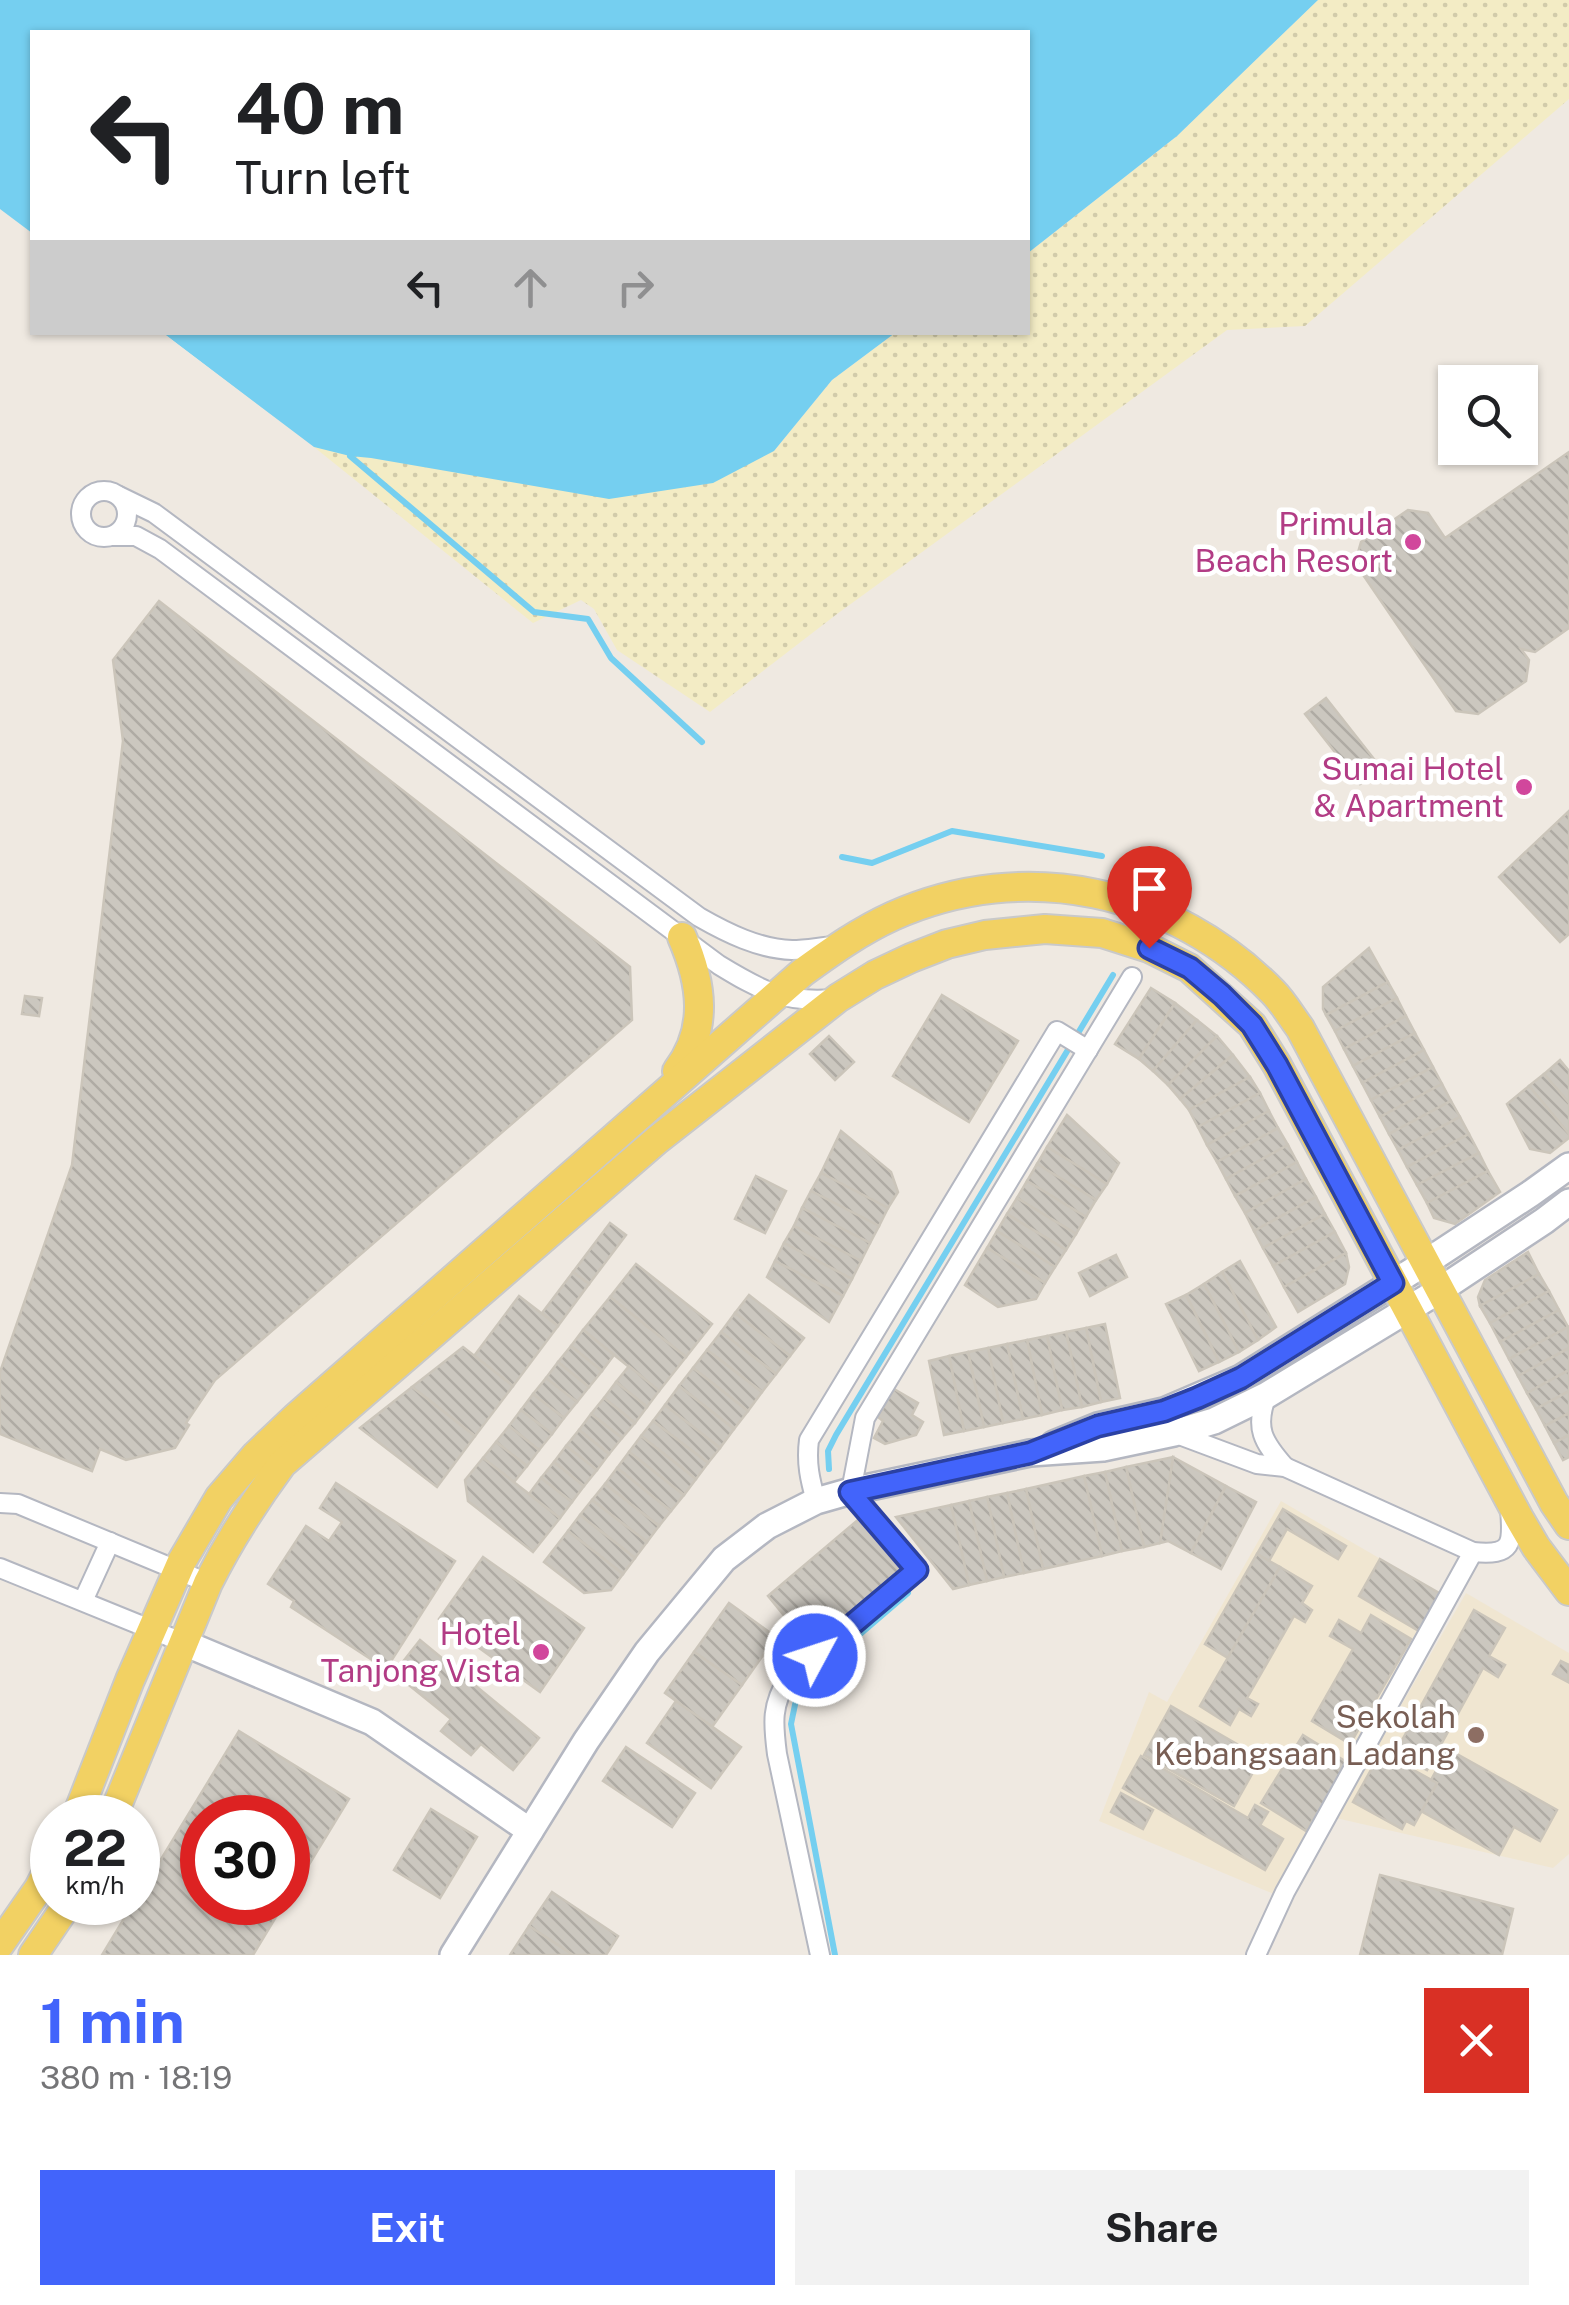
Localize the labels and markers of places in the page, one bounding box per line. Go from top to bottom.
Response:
place label: Primula Beach Resort [1194,505,1393,579]
marker: Primula Beach Resort [1402,531,1424,553]
place label: Sumai Hotel & Apartment [1314,750,1504,824]
marker: Sumai Hotel & Apartment [1513,776,1535,798]
pin [1107,846,1192,949]
place label: Hotel Tanjong Vista [321,1615,521,1689]
marker: Hotel Tanjong Vista [530,1641,552,1663]
place label: Sekolah Kebangsaan Ladang [1154,1698,1456,1772]
marker: Sekolah Kebangsaan Ladang [1465,1724,1487,1746]

